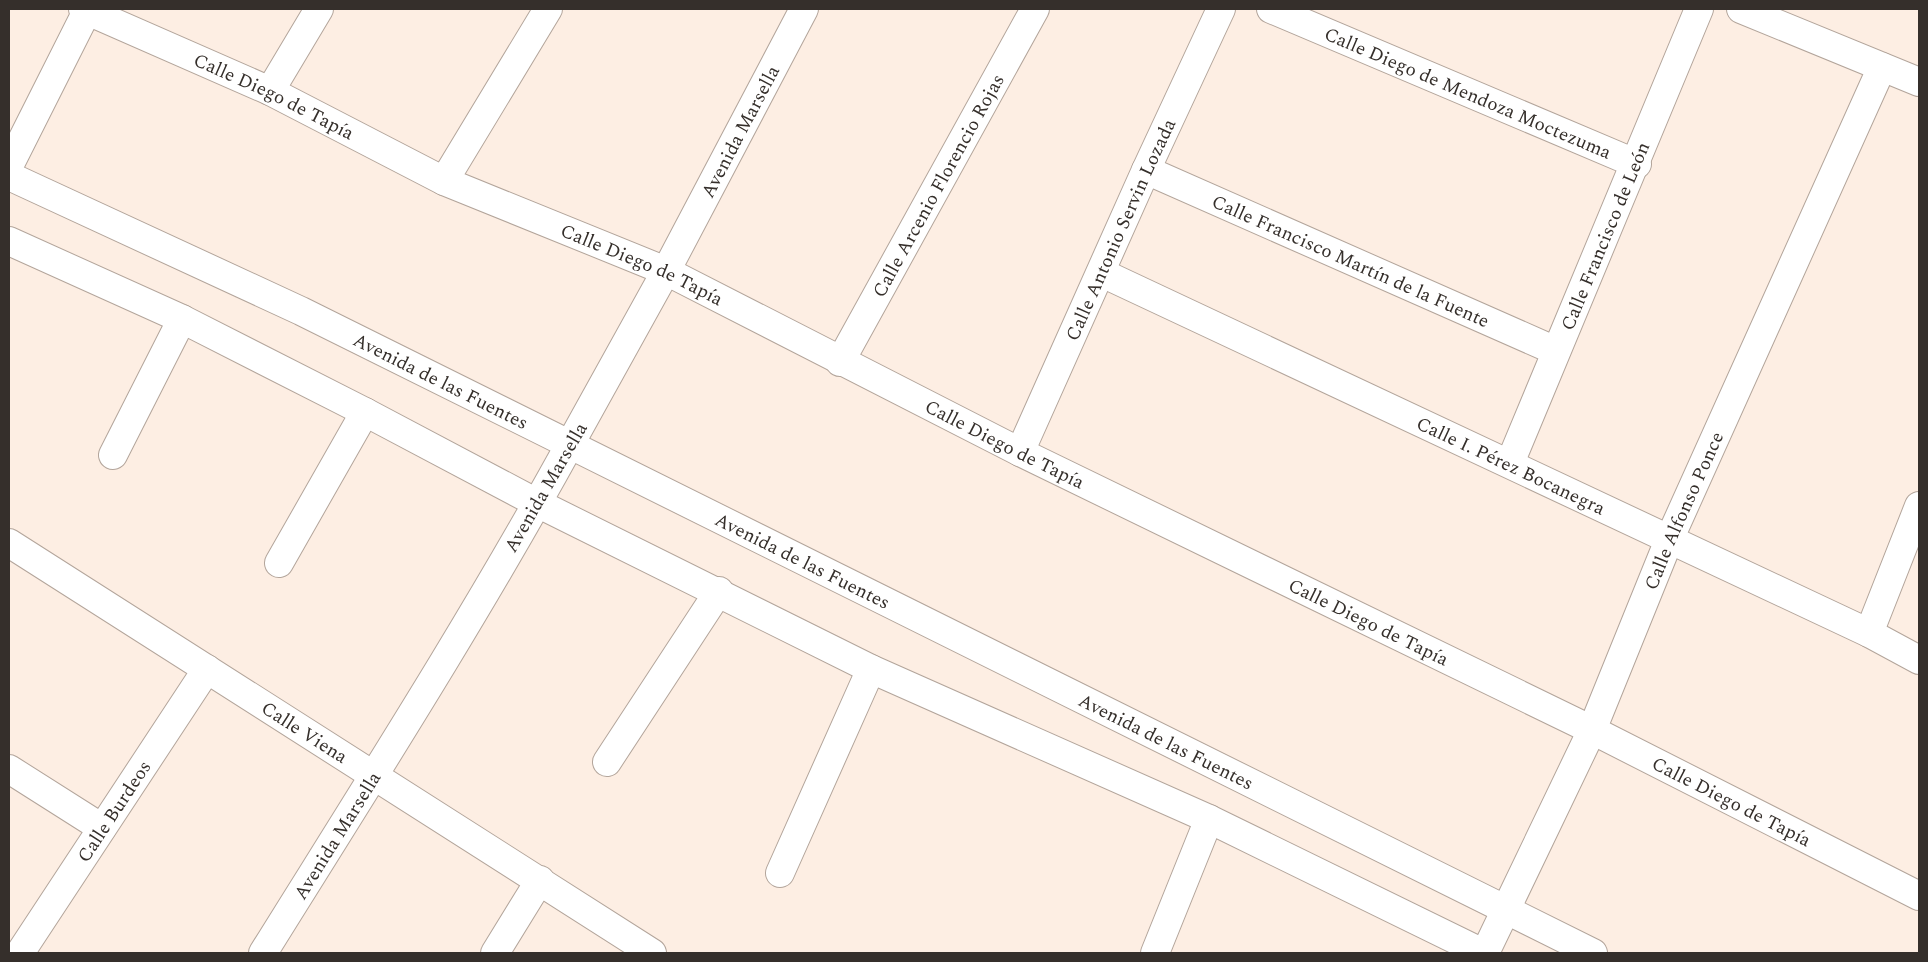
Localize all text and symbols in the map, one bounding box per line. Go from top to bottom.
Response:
street label: Calle Diego de Mendoza Moctezuma [1319,20,1616,168]
street label: Calle Diego de Tapía [189,46,360,148]
street label: Avenida Marsella [694,60,788,204]
street label: Calle Arcenio Florencio Rojas [865,69,1013,303]
street label: Calle Antonio Servin Lozada [1058,113,1184,346]
street label: Calle Francisco de León [1554,138,1658,335]
street label: Calle Francisco Martín de la Fuente [1207,188,1494,336]
street label: Calle Diego de Tapía [556,217,729,314]
street label: Avenida de las Fuentes [348,326,533,438]
street label: Calle Diego de Tapía [919,393,1090,497]
street label: Calle I. Pérez Bocanegra [1411,410,1610,524]
street label: Avenida Marsella [497,417,596,558]
street label: Calle Alfonso Ponce [1637,427,1732,595]
street label: Avenida de las Fuentes [709,506,895,617]
street label: Calle Diego de Tapía [1283,572,1454,675]
street label: Avenida de las Fuentes [1073,687,1258,798]
street label: Calle Viena [255,695,354,772]
street label: Calle Diego de Tapía [1646,750,1816,855]
street label: Calle Burdeos [70,755,159,869]
street label: Avenida Marsella [287,766,389,906]

